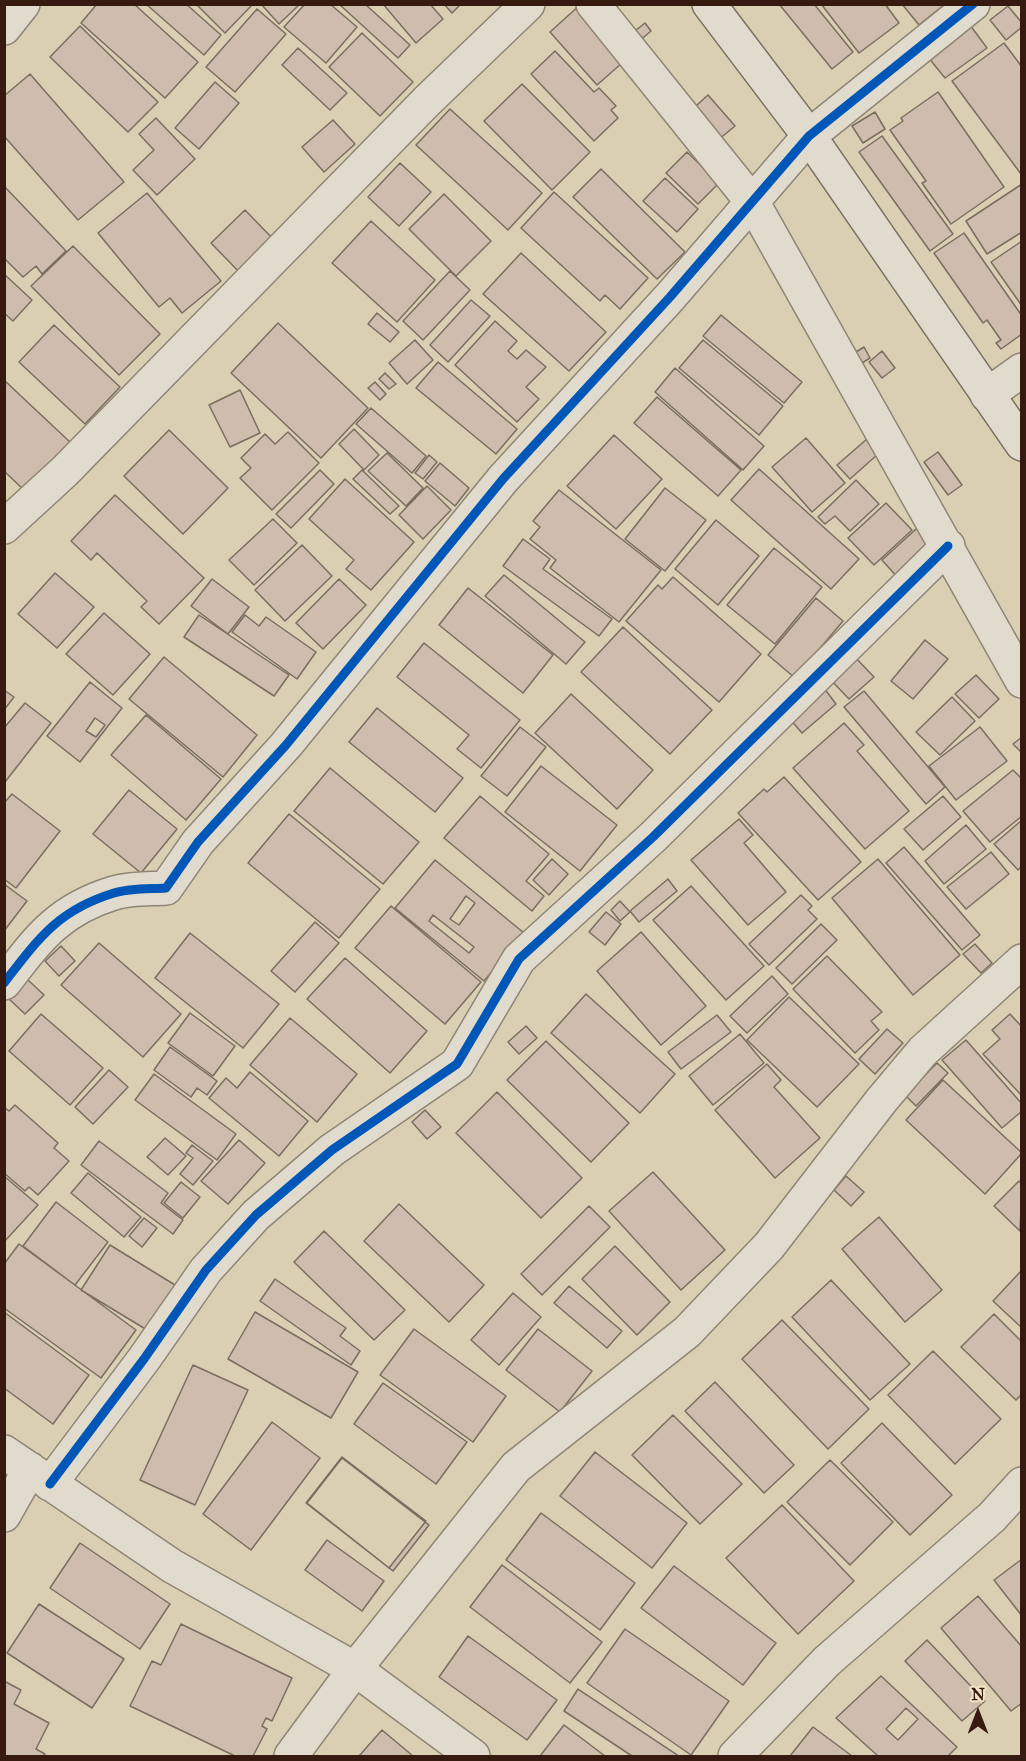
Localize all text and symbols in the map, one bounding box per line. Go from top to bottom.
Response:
north arrow [948,1683,1008,1743]
text: N [971,1685,985,1704]

